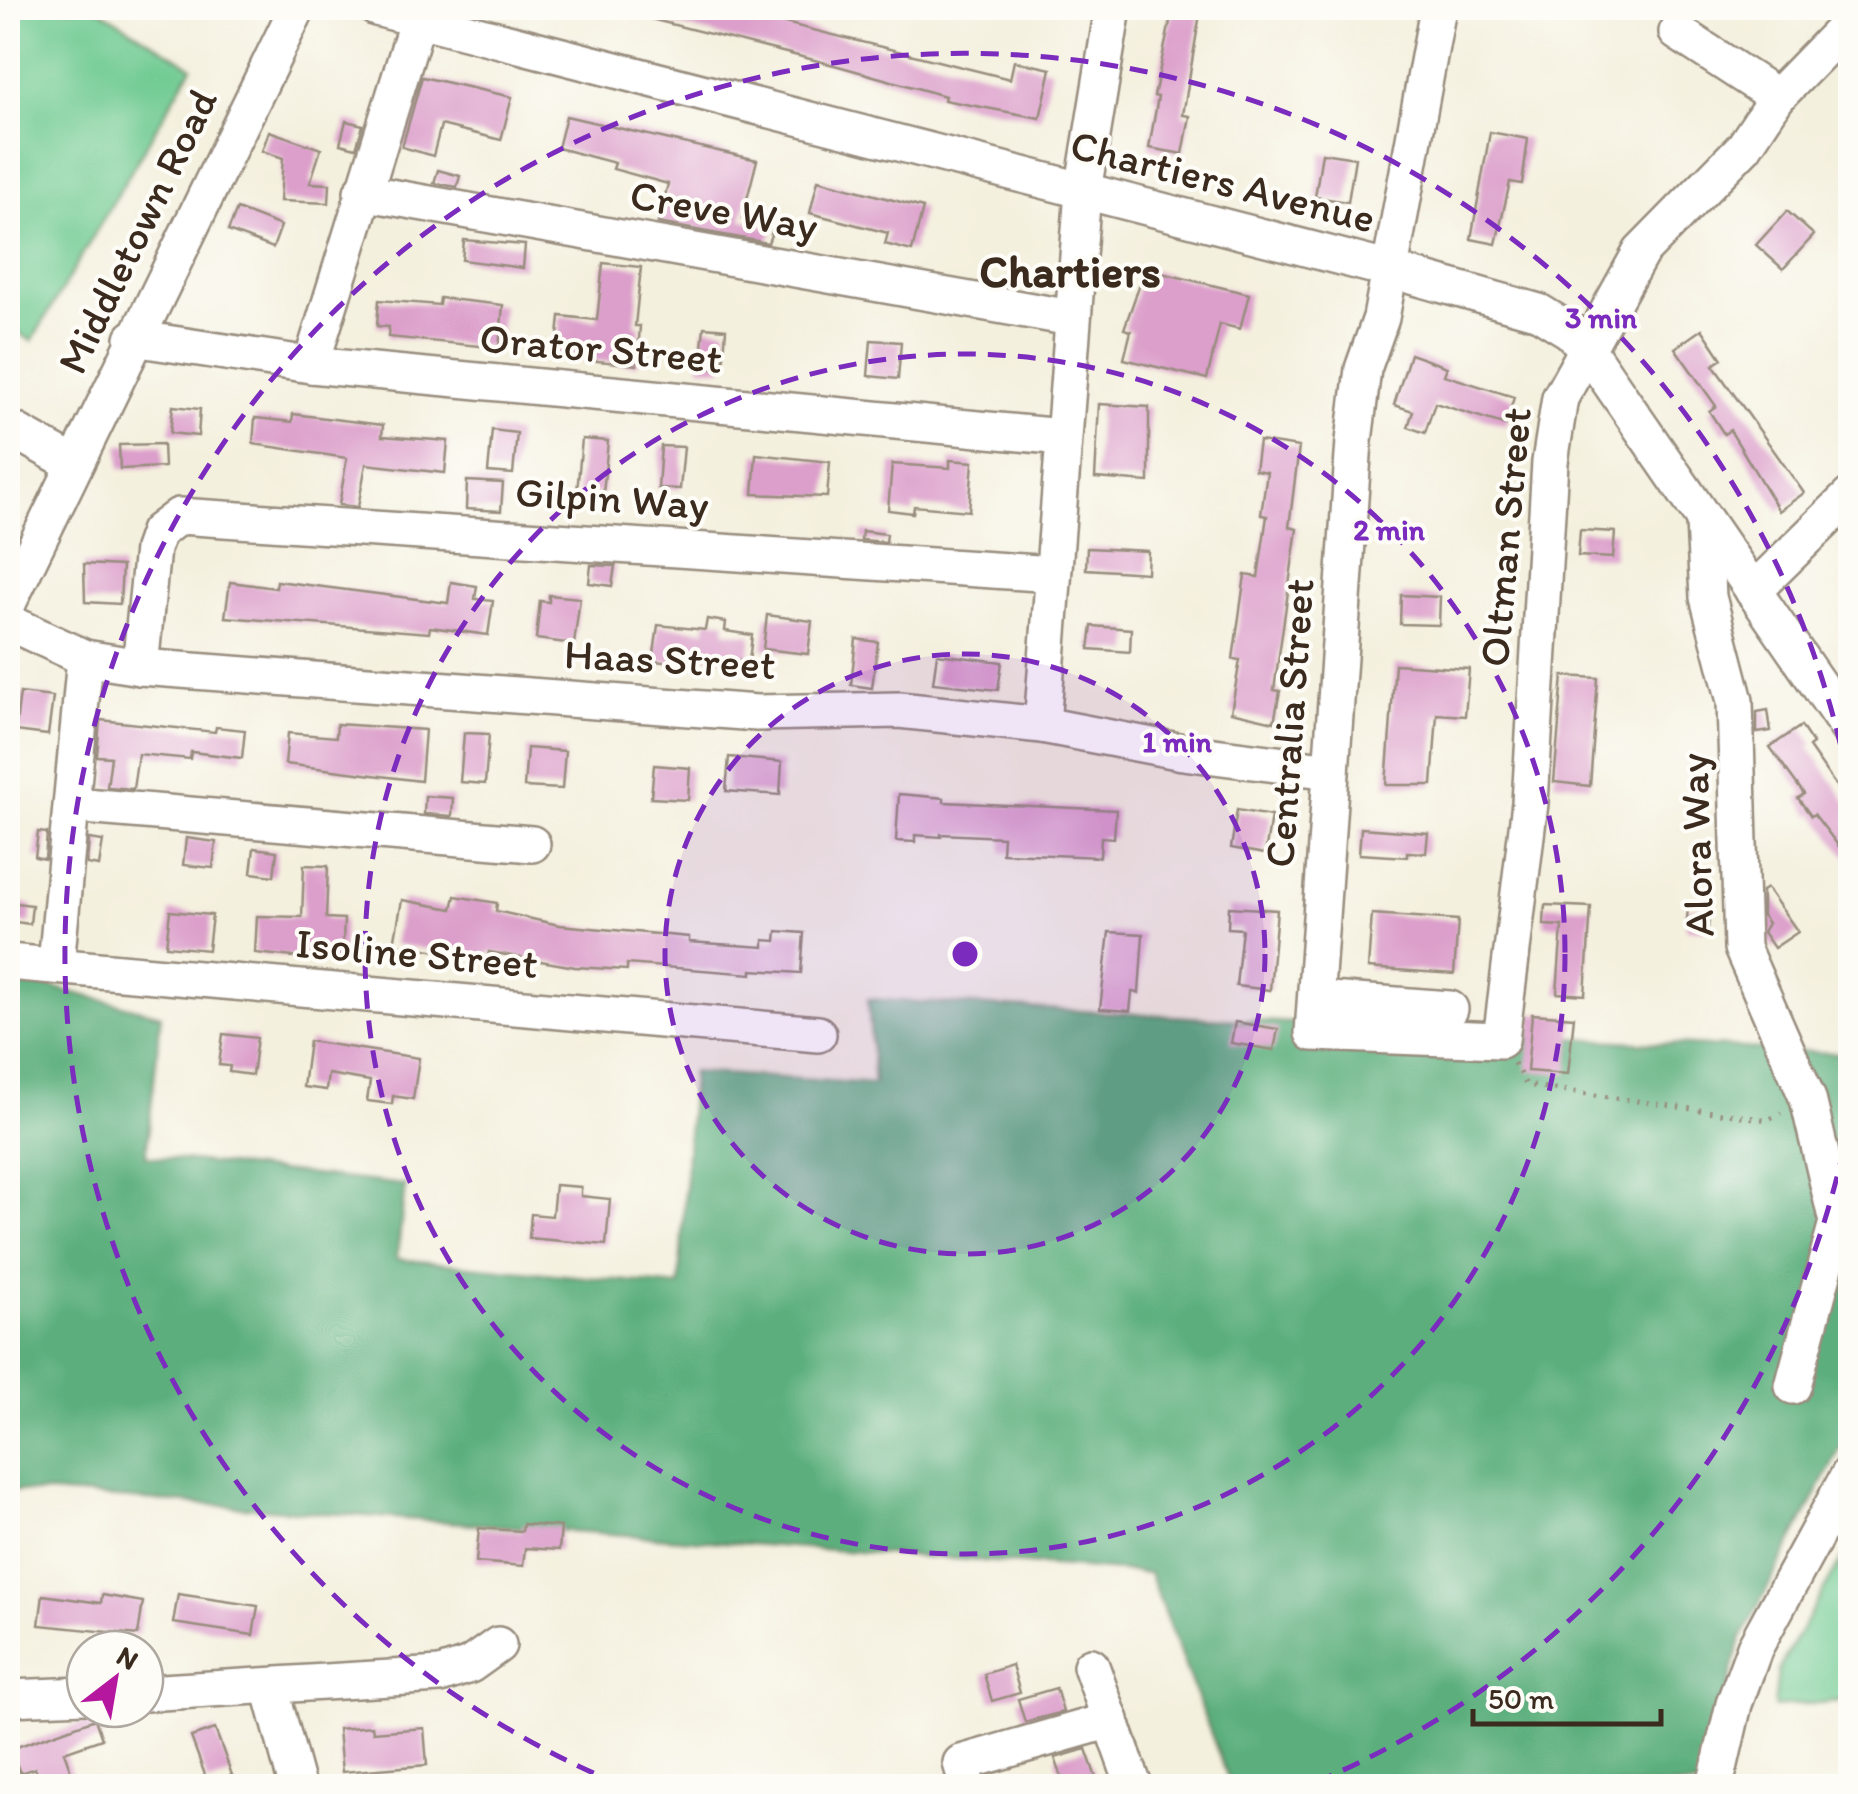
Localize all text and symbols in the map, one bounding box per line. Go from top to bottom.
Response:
street label: Middletown Road [46,80,228,382]
street label: Chartiers Avenue [1065,118,1381,244]
street label: Creve Way [626,168,822,252]
district label: Chartiers [979,244,1161,298]
text: 3 min [1565,299,1638,336]
street label: Orator Street [477,312,725,384]
street label: Oltman Street [1468,405,1542,669]
street label: Gilpin Way [514,466,711,530]
text: 2 min [1353,511,1426,548]
street label: Centralia Street [1253,577,1325,869]
street label: Haas Street [563,628,777,690]
text: 1 min [1142,723,1213,760]
street label: Alora Way [1667,752,1725,938]
street label: Isoline Street [294,917,540,989]
centre of rings [947,936,983,972]
north arrow [65,1629,165,1729]
text: N [111,1638,145,1677]
scale bar [1473,1664,1660,1726]
text: 50 m [1488,1680,1554,1717]

